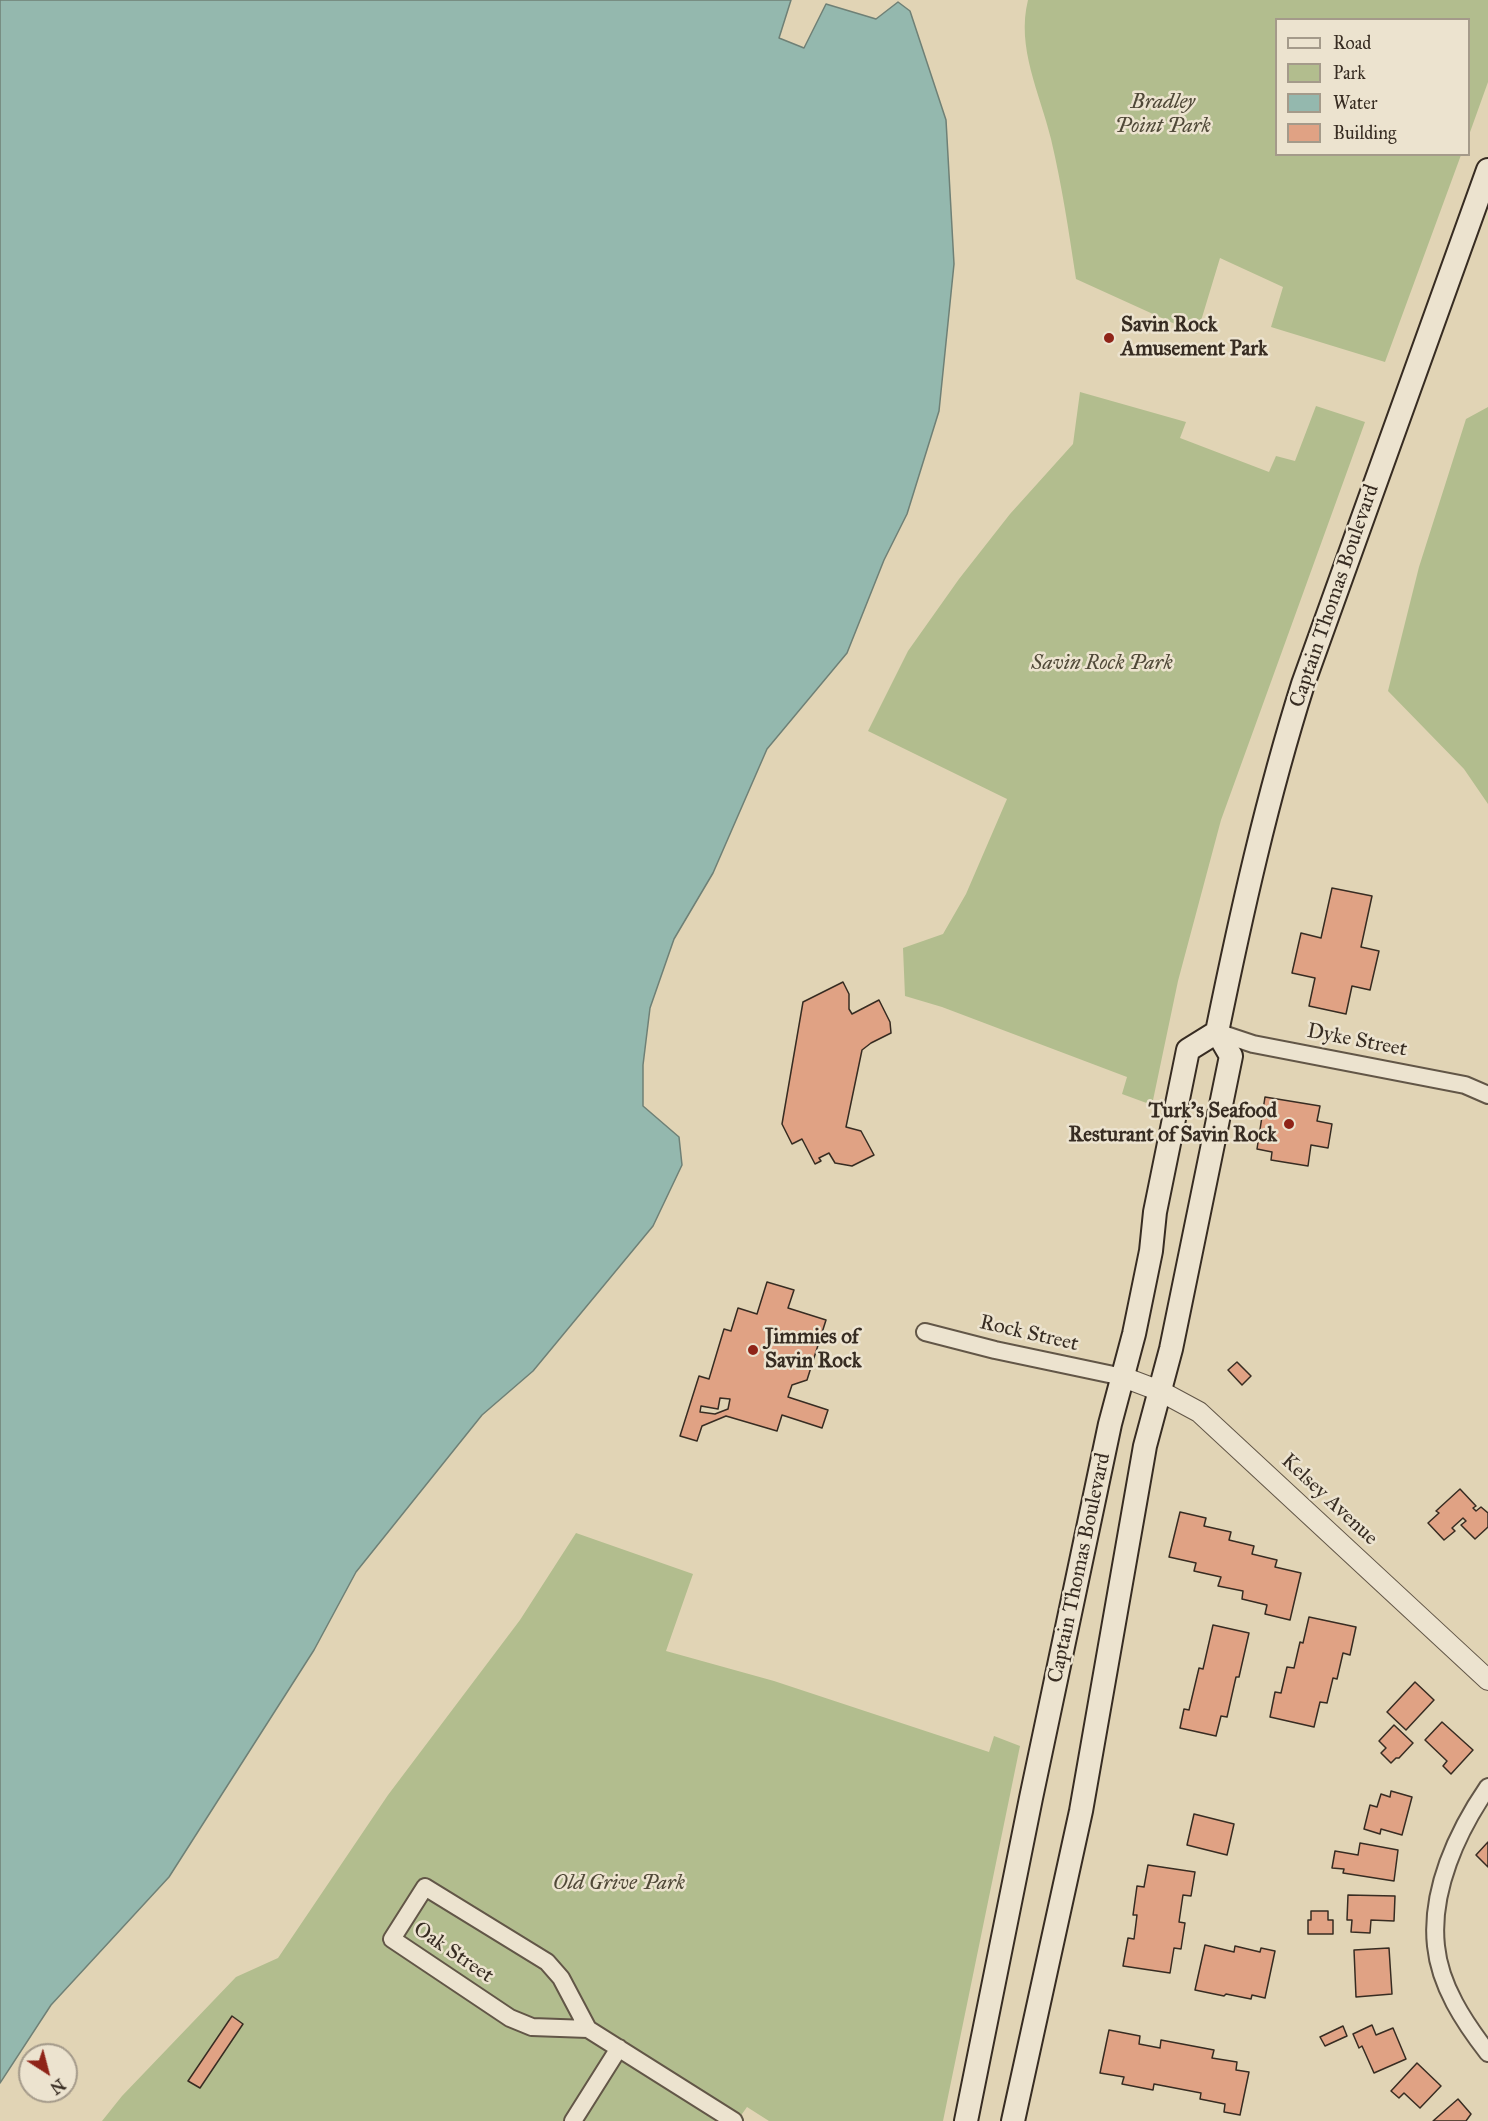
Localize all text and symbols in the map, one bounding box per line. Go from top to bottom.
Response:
legend [1275,18,1470,156]
text: Road [1333,32,1371,54]
text: Park [1333,62,1366,84]
park label: Bradley Point Park [1115,90,1211,140]
text: Water [1333,92,1377,114]
text: Building [1333,122,1396,144]
place label: Savin Rock Amusement Park [1121,313,1268,363]
marker: Savin Rock Amusement Park [1102,331,1116,345]
street label: Captain Thomas Boulevard [1285,481,1385,711]
park label: Savin Rock Park [1031,651,1173,677]
street label: Dyke Street [1305,1019,1409,1063]
place label: Turk's Seafood Resturant of Savin Rock [1069,1099,1277,1149]
marker: Turk's Seafood Resturant of Savin Rock [1282,1117,1296,1131]
street label: Rock Street [977,1310,1081,1358]
place label: Jimmies of Savin Rock [765,1325,862,1375]
marker: Jimmies of Savin Rock [746,1343,760,1357]
street label: Kelsey Avenue [1276,1449,1382,1551]
street label: Captain Thomas Boulevard [1043,1451,1117,1685]
park label: Old Grive Park [553,1871,685,1897]
street label: Oak Street [408,1917,498,1989]
north arrow [18,2043,78,2103]
text: N [47,2075,69,2098]

